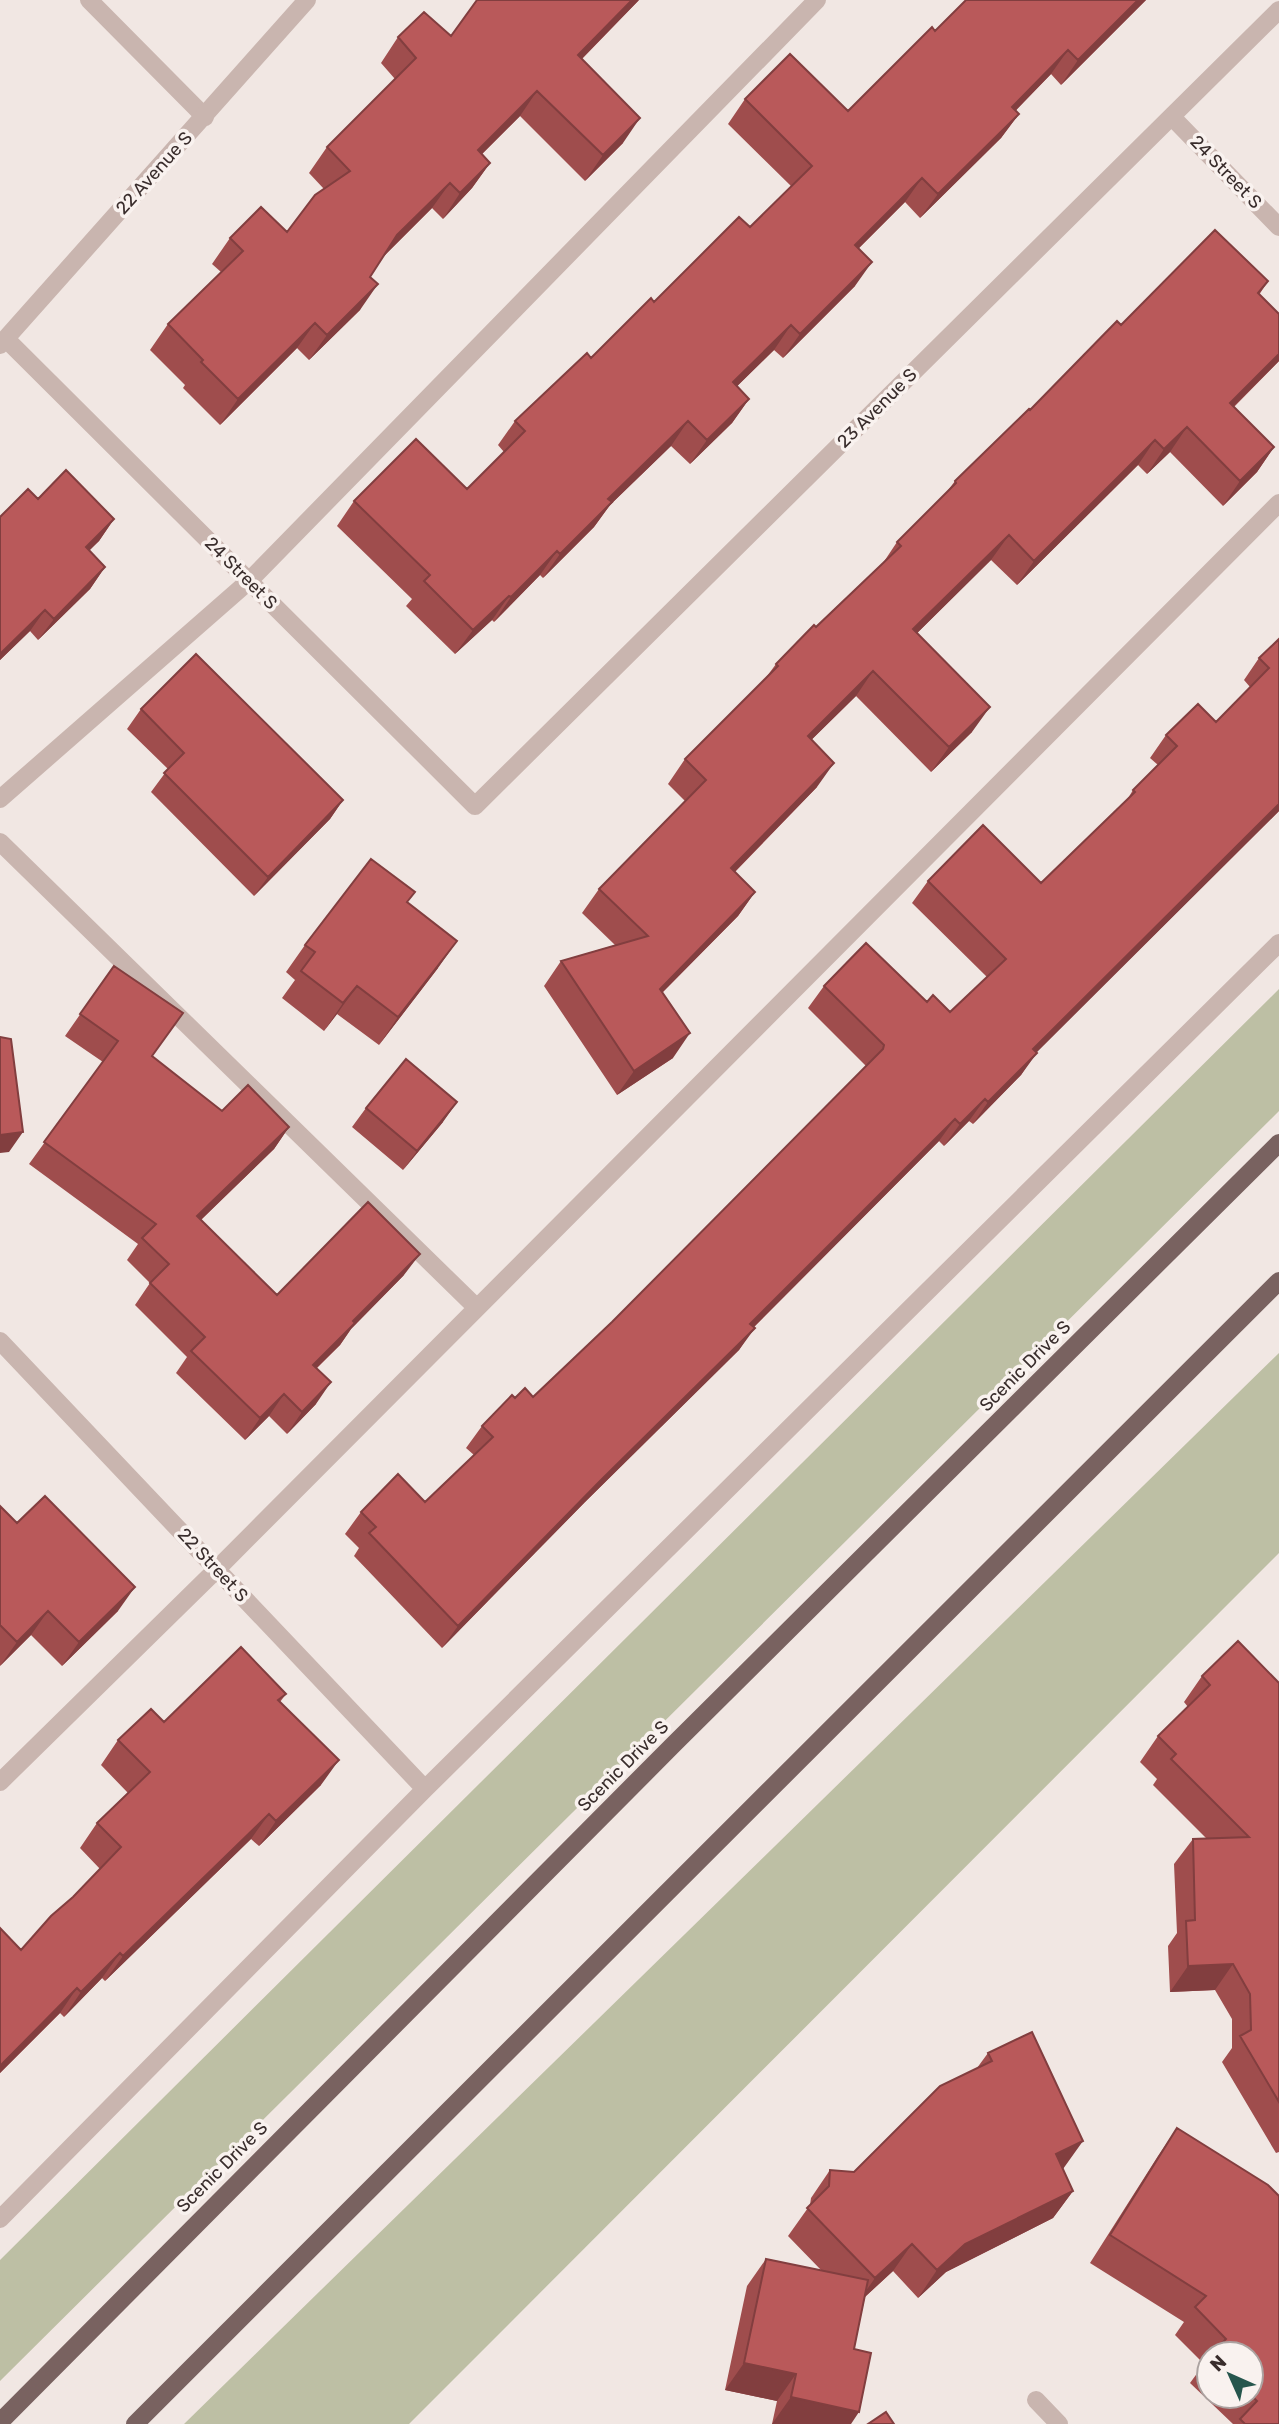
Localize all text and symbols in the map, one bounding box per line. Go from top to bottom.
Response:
street label: 22 Avenue S [111,127,197,219]
street label: 24 Street S [1186,131,1266,213]
street label: 23 Avenue S [832,363,922,453]
street label: 24 Street S [200,532,282,614]
street label: Scenic Drive S [975,1316,1075,1416]
street label: 22 Street S [173,1523,253,1607]
street label: Scenic Drive S [573,1716,673,1816]
street label: Scenic Drive S [172,2117,272,2217]
north arrow [1195,2340,1265,2410]
text: N [1205,2350,1231,2376]

